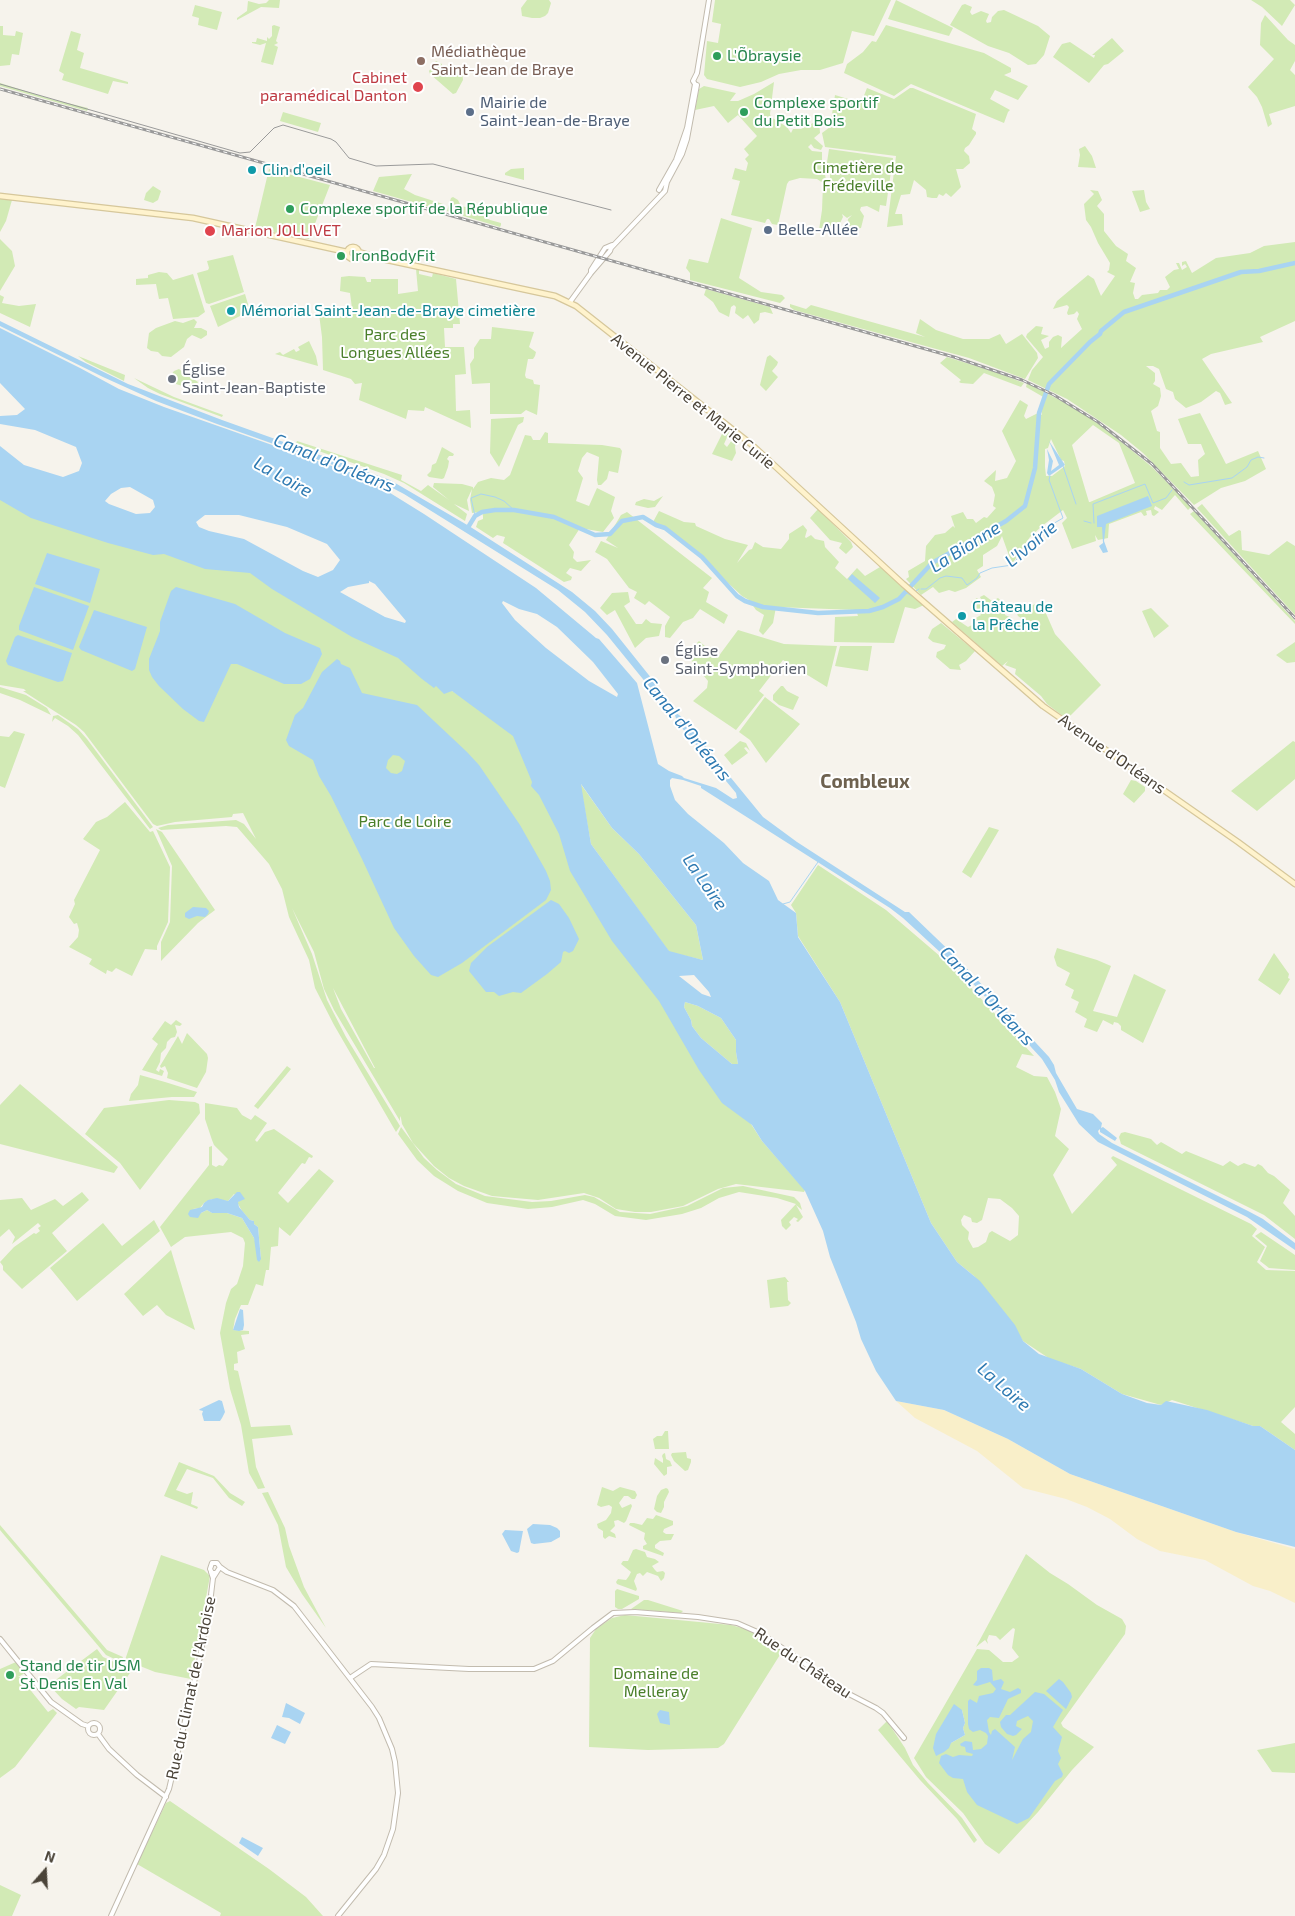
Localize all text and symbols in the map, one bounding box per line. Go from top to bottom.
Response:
place label: Médiathèque Saint-Jean de Braye [431,42,574,80]
place label: L'Õbraysie [727,46,801,66]
marker: L'Õbraysie [711,50,723,62]
marker: Médiathèque Saint-Jean de Braye [415,55,427,67]
place label: Cabinet paramédical Danton [260,68,407,106]
marker: Cabinet paramédical Danton [411,80,425,94]
place label: Mairie de Saint-Jean-de-Braye [480,93,630,131]
place label: Complexe sportif du Petit Bois [754,93,878,131]
marker: Mairie de Saint-Jean-de-Braye [464,106,476,118]
marker: Complexe sportif du Petit Bois [738,106,750,118]
park label: Cimetière de Frédeville [813,158,903,196]
place label: Clin d'oeil [262,160,331,180]
marker: Clin d'oeil [246,164,258,176]
place label: Complexe sportif de la République [300,199,548,219]
marker: Complexe sportif de la République [284,203,296,215]
place label: Belle-Allée [778,220,858,240]
place label: Marion JOLLIVET [221,221,341,241]
marker: Marion JOLLIVET [203,224,217,238]
marker: Belle-Allée [762,224,774,236]
place label: IronBodyFit [351,246,435,266]
marker: IronBodyFit [335,250,347,262]
place label: Mémorial Saint-Jean-de-Braye cimetière [241,301,536,321]
marker: Mémorial Saint-Jean-de-Braye cimetière [225,305,237,317]
park label: Parc des Longues Allées [340,325,450,363]
street label: Avenue Pierre et Marie Curie [607,329,779,473]
place label: Église Saint-Jean-Baptiste [182,360,326,398]
marker: Église Saint-Jean-Baptiste [166,373,178,385]
water label: Canal d'Orléans [270,429,398,497]
water label: La Loire [250,452,316,502]
water label: L'Ivoirie [1001,516,1061,572]
water label: La Bionne [926,517,1004,577]
place label: Château de la Prêche [972,597,1053,635]
marker: Château de la Prêche [956,610,968,622]
place label: Église Saint-Symphorien [675,641,806,679]
marker: Église Saint-Symphorien [659,654,671,666]
water label: Canal d'Orléans [638,672,736,786]
street label: Avenue d'Orléans [1055,710,1169,798]
district label: Combleux [820,771,910,793]
park label: Parc de Loire [358,812,452,832]
water label: La Loire [678,850,732,914]
water label: Canal d'Orléans [935,942,1039,1050]
water label: La Loire [973,1358,1035,1416]
street label: Rue du Climat de l'Ardoise [162,1595,220,1781]
street label: Rue du Château [751,1623,855,1703]
place label: Stand de tir USM St Denis En Val [20,1656,141,1694]
park label: Domaine de Melleray [613,1664,699,1702]
marker: Stand de tir USM St Denis En Val [4,1669,16,1681]
north arrow [20,1846,70,1896]
text: N [42,1847,58,1866]

